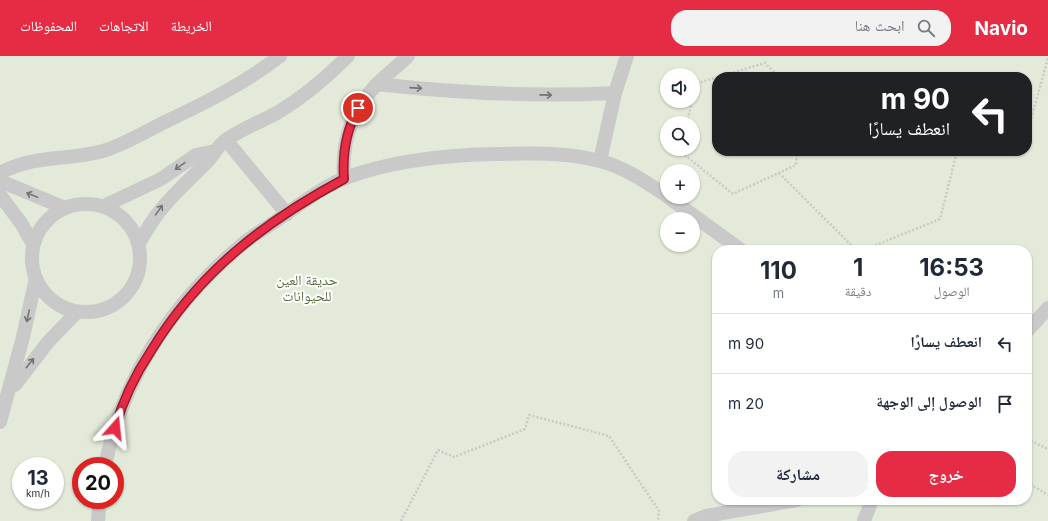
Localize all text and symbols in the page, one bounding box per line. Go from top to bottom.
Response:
search box [671,10,951,46]
text: ابحث هنا [855,16,905,35]
text: المحفوظات [20,17,77,34]
text: الاتجاهات [99,17,149,34]
text: الخريطة [171,17,212,34]
icon: search [915,17,937,39]
text: Navio [975,17,1028,40]
map controls [660,68,700,252]
button: sound [660,68,700,108]
text: 90 m [881,82,950,116]
one-way arrow [409,85,422,92]
icon: left [964,88,1016,140]
pin [341,91,375,125]
one-way arrow [539,91,552,98]
icon: arrive [347,97,369,119]
button: search [660,116,700,156]
text: انعطف يسارًا [868,118,950,139]
one-way arrow [175,162,186,170]
button: + [660,164,700,204]
one-way arrow [27,190,39,198]
one-way arrow [155,205,163,216]
button: − [660,212,700,252]
text: 1 [853,253,863,282]
text: 16:53 [919,253,984,282]
text: 110 [760,256,797,285]
park label: حديقة العين للحيوانات [276,271,338,305]
text: دقيقة [845,283,871,299]
text: الوصول [934,283,970,299]
text: m [773,285,784,301]
one-way arrow [23,310,31,323]
text: انعطف يسارًا [910,332,982,351]
icon: left [994,333,1016,355]
text: 90 m [728,334,764,353]
one-way arrow [26,358,35,369]
text: الوصول إلى الوجهة [876,392,982,411]
icon: arrive [994,393,1016,415]
text: 20 m [728,394,764,413]
position arrow [94,407,136,449]
button: مشاركة [728,451,868,497]
button: خروج [876,451,1016,497]
speed limit sign: 20 [72,457,124,509]
text: 13 [27,466,49,490]
text: km/h [26,487,50,499]

